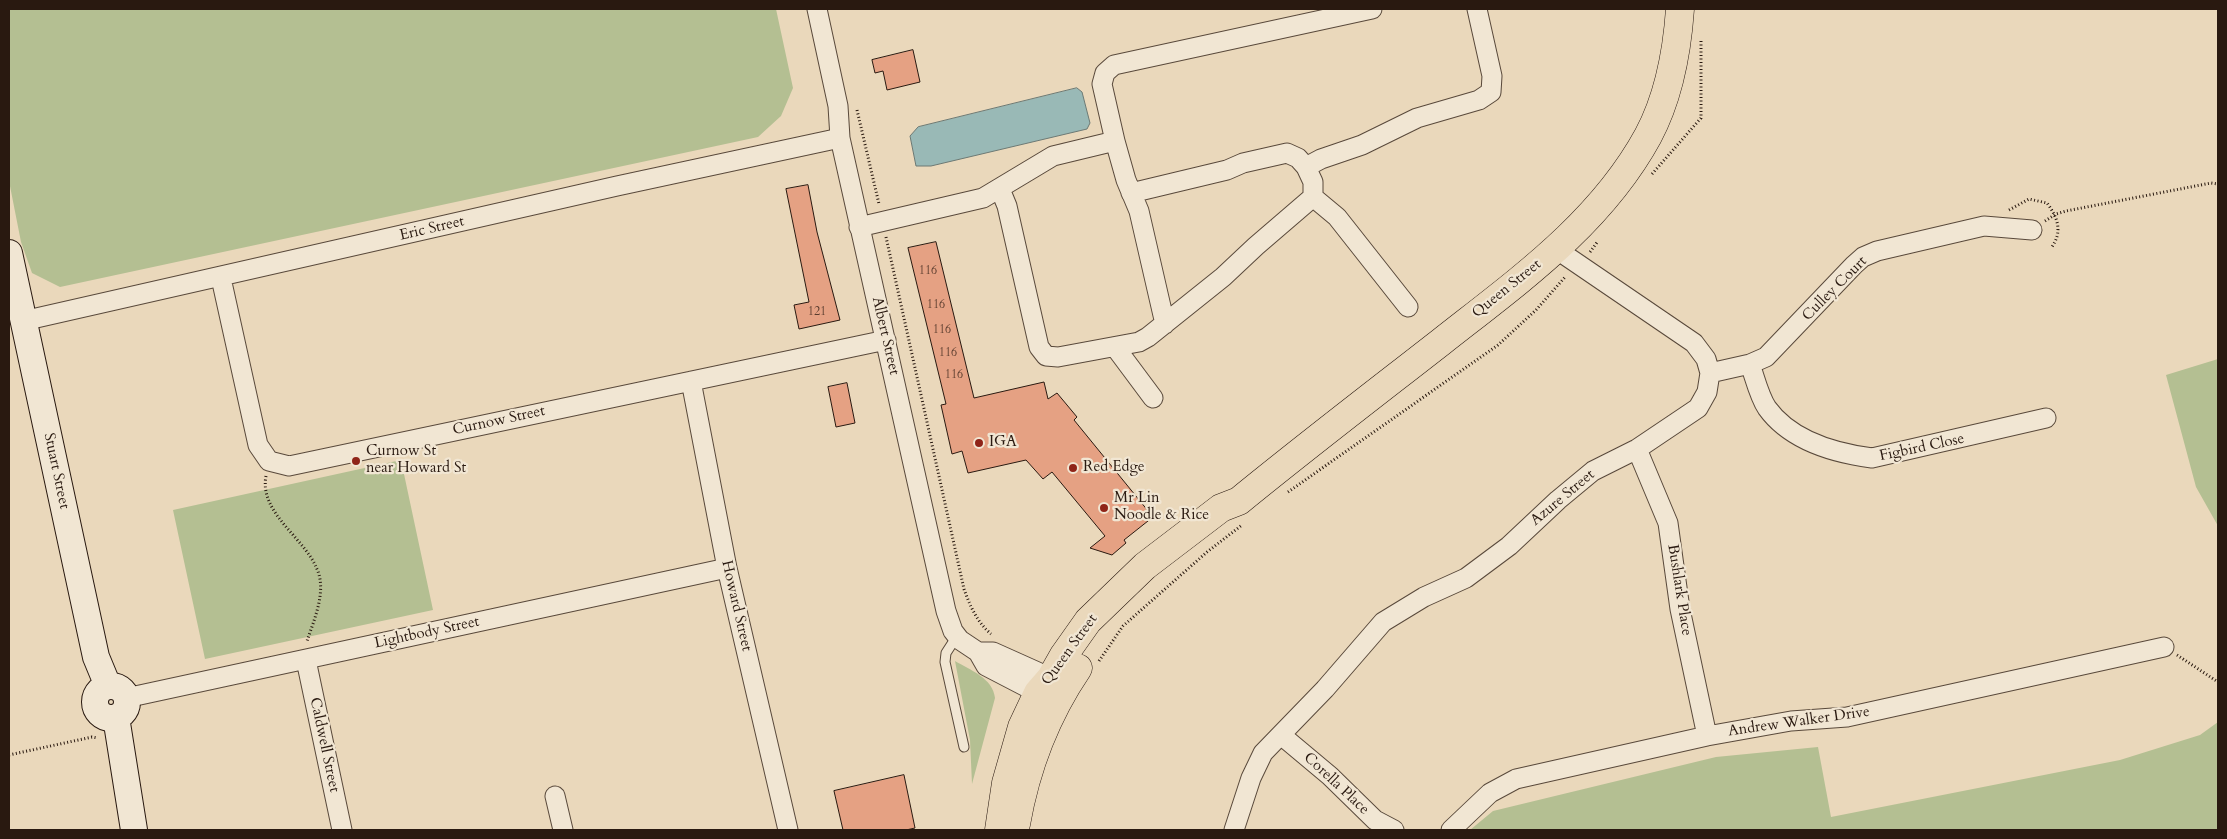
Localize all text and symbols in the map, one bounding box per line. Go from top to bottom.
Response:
street label: Eric Street [398,213,466,245]
street label: Culley Court [1799,253,1871,325]
street label: Queen Street [1469,256,1545,322]
house number: 116 [919,264,937,278]
street label: Albert Street [867,295,903,377]
house number: 116 [927,298,945,312]
house number: 121 [808,305,826,319]
house number: 116 [933,323,951,337]
house number: 116 [939,346,957,360]
house number: 116 [945,368,963,382]
street label: Curnow Street [451,402,547,440]
street label: Figbird Close [1878,430,1966,466]
street label: Stuart Street [39,431,73,511]
place label: IGA [989,434,1017,452]
marker: IGA [973,437,985,449]
place label: Curnow St near Howard St [366,443,466,478]
marker: Curnow St near Howard St [350,455,362,467]
place label: Red Edge [1083,459,1145,477]
marker: Red Edge [1067,462,1079,474]
street label: Azure Street [1527,466,1599,530]
place label: Mr Lin Noodle & Rice [1114,490,1209,525]
marker: Mr Lin Noodle & Rice [1098,502,1110,514]
street label: Bushlark Place [1663,543,1695,637]
street label: Howard Street [717,559,755,653]
street label: Queen Street [1038,611,1102,689]
street label: Lightbody Street [373,613,481,653]
street label: Caldwell Street [305,696,343,794]
street label: Andrew Walker Drive [1727,703,1871,741]
street label: Corella Place [1300,749,1372,819]

